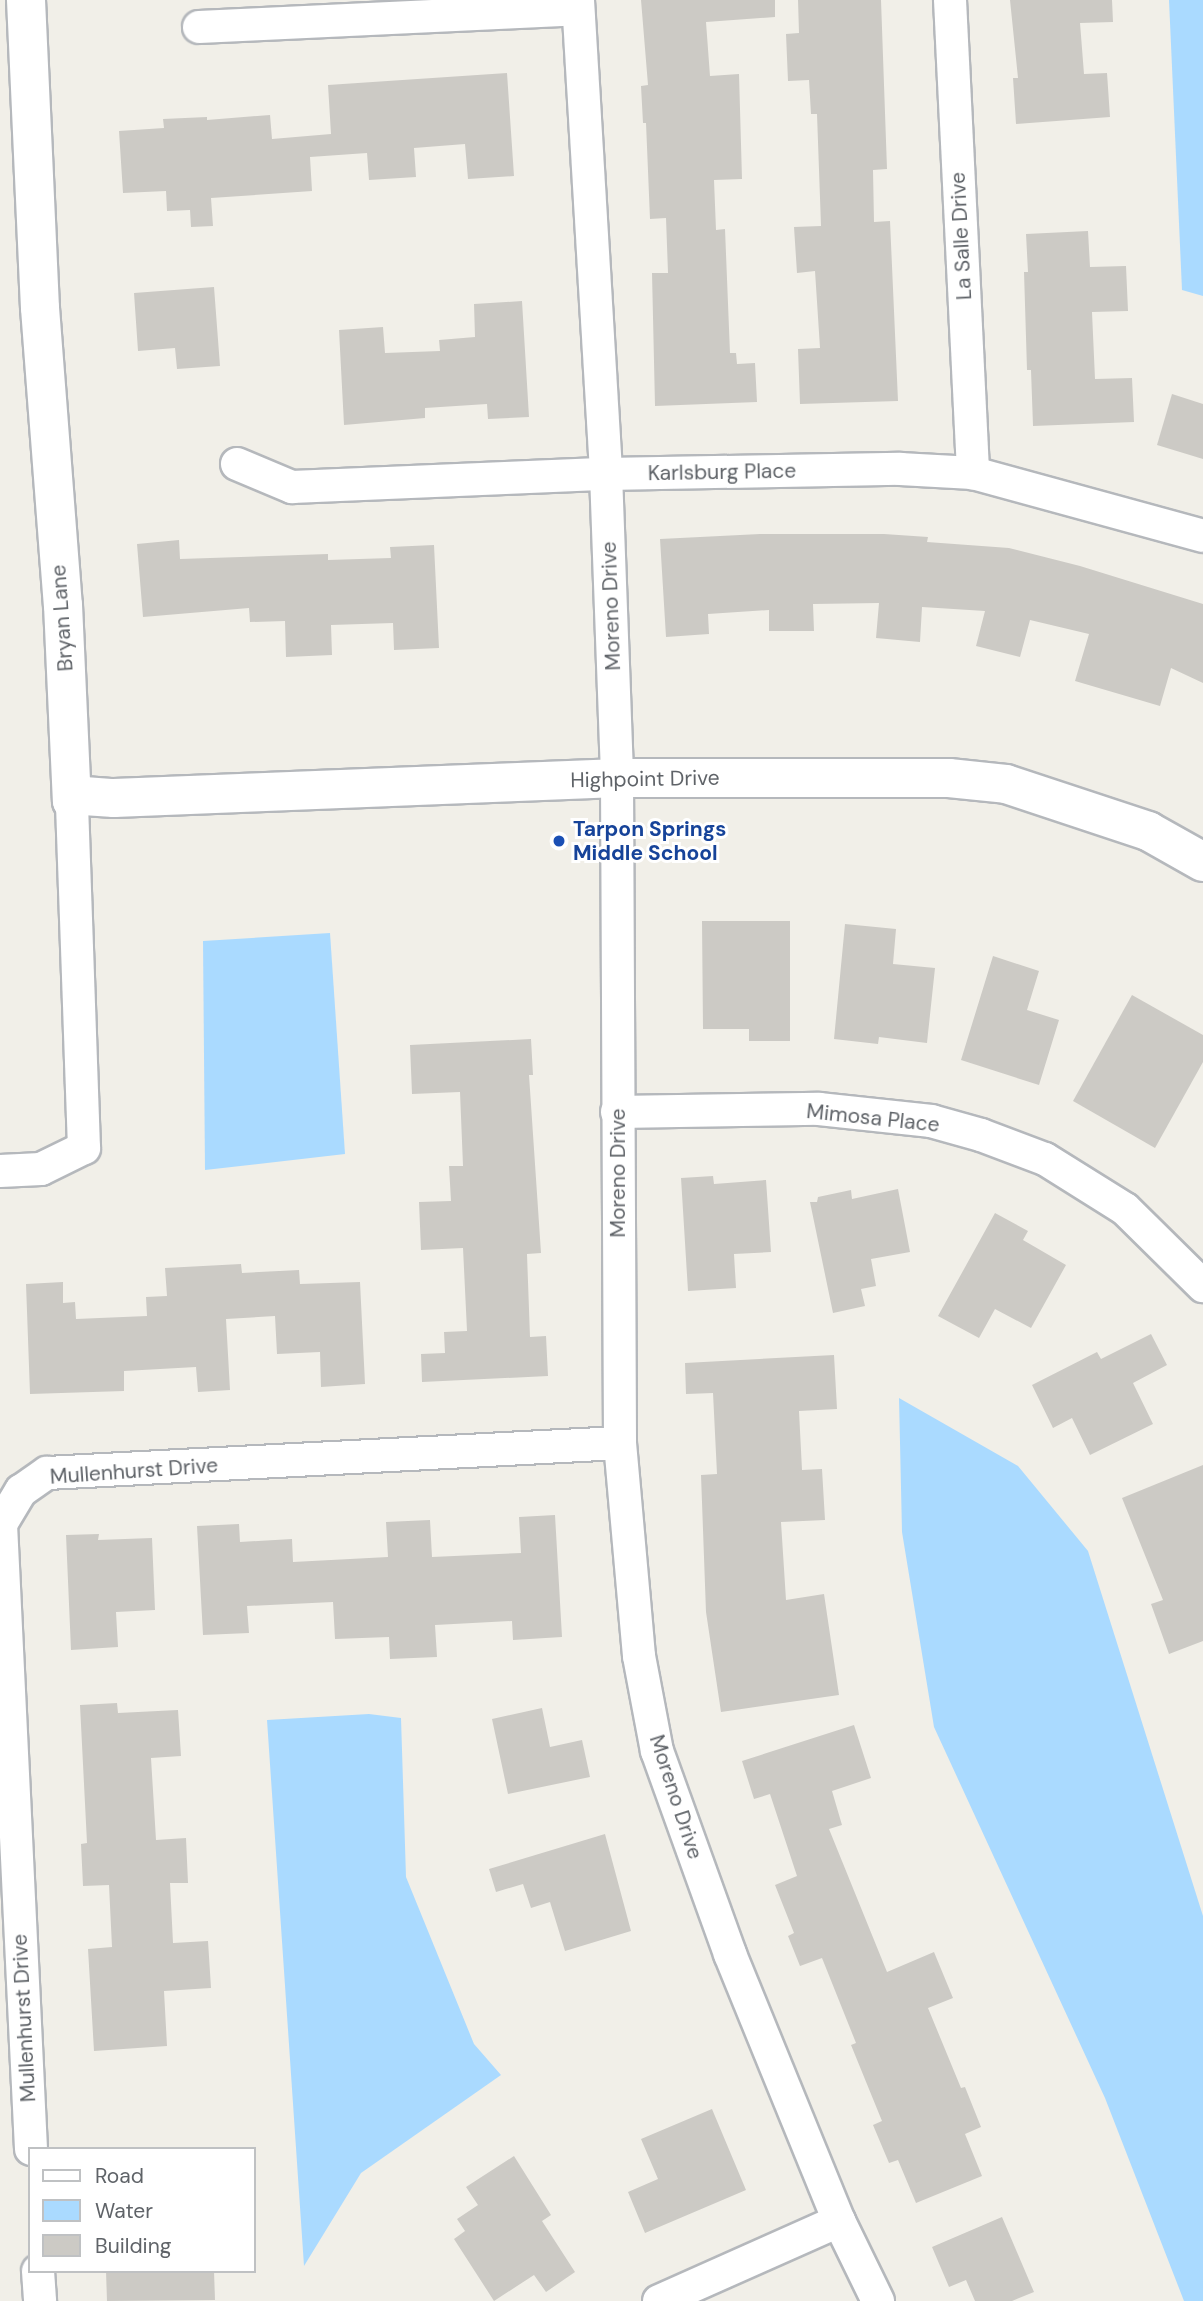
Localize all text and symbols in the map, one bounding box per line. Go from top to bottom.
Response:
street label: La Salle Drive [945,171,977,301]
street label: Karlsburg Place [648,458,796,486]
street label: Moreno Drive [596,541,626,671]
street label: Bryan Lane [46,564,78,672]
street label: Highpoint Drive [570,765,720,793]
place label: Tarpon Springs Middle School [573,816,726,866]
marker: Tarpon Springs Middle School [551,833,567,849]
street label: Mimosa Place [805,1098,941,1138]
street label: Moreno Drive [605,1108,631,1238]
street label: Mullenhurst Drive [49,1453,219,1489]
street label: Moreno Drive [644,1732,708,1862]
street label: Mullenhurst Drive [7,1933,41,2103]
legend [28,2147,256,2273]
text: Road [95,2162,144,2190]
text: Water [95,2197,153,2225]
text: Building [95,2232,171,2260]

